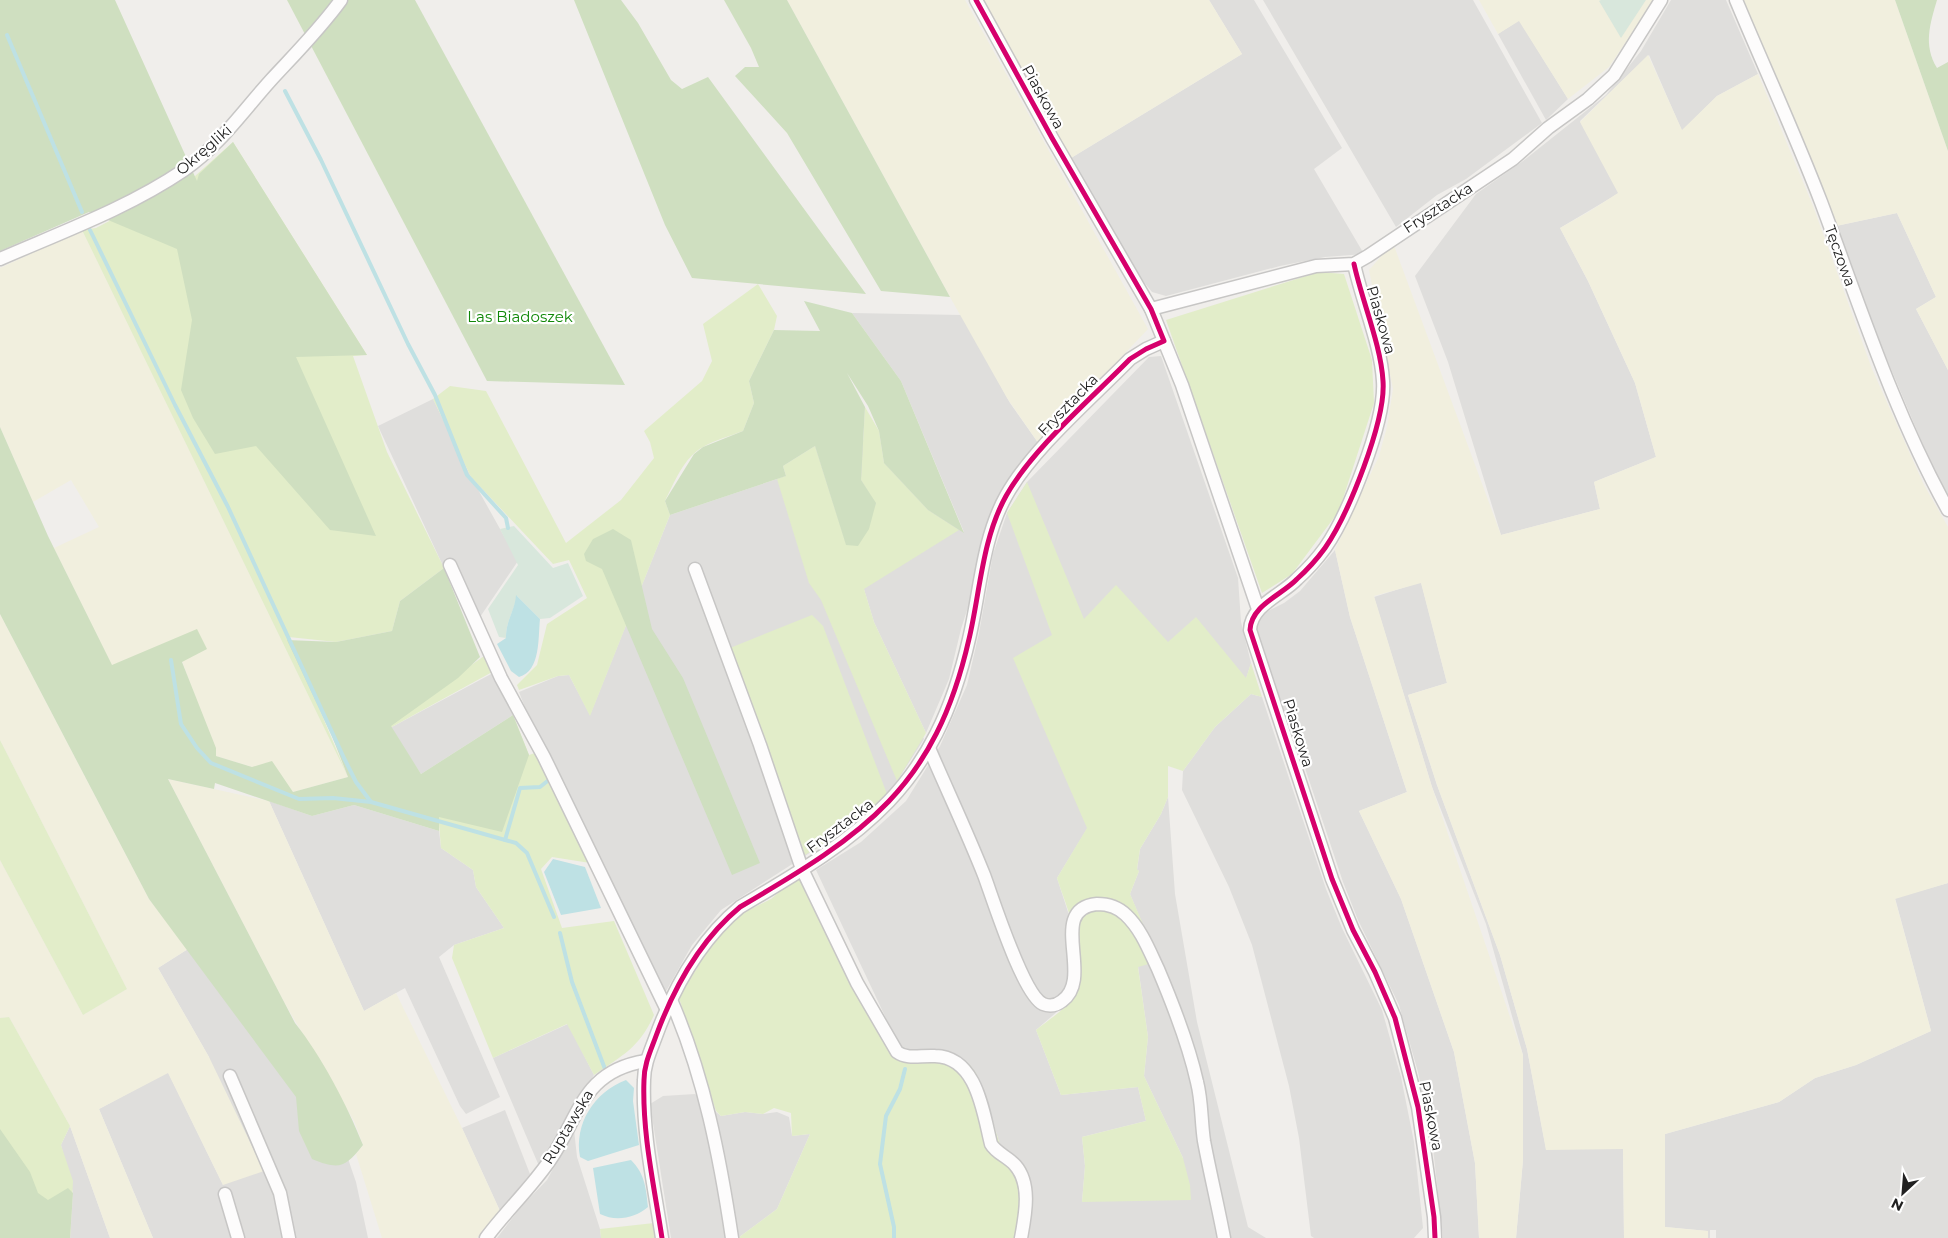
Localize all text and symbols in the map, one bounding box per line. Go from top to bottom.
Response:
street label: Piaskowa [1018,61,1069,132]
street label: Okręgliki [172,120,235,179]
street label: Frysztacka [1399,178,1476,237]
street label: Tęczowa [1821,223,1860,289]
street label: Piaskowa [1363,283,1400,356]
park label: Las Biadoszek [467,307,573,326]
street label: Frysztacka [1033,370,1102,440]
street label: Piaskowa [1279,696,1318,769]
street label: Frysztacka [802,794,877,857]
street label: Piaskowa [1415,1079,1448,1152]
street label: Ruptawska [538,1086,597,1167]
north arrow [1878,1168,1928,1218]
text: N [1888,1194,1906,1215]

